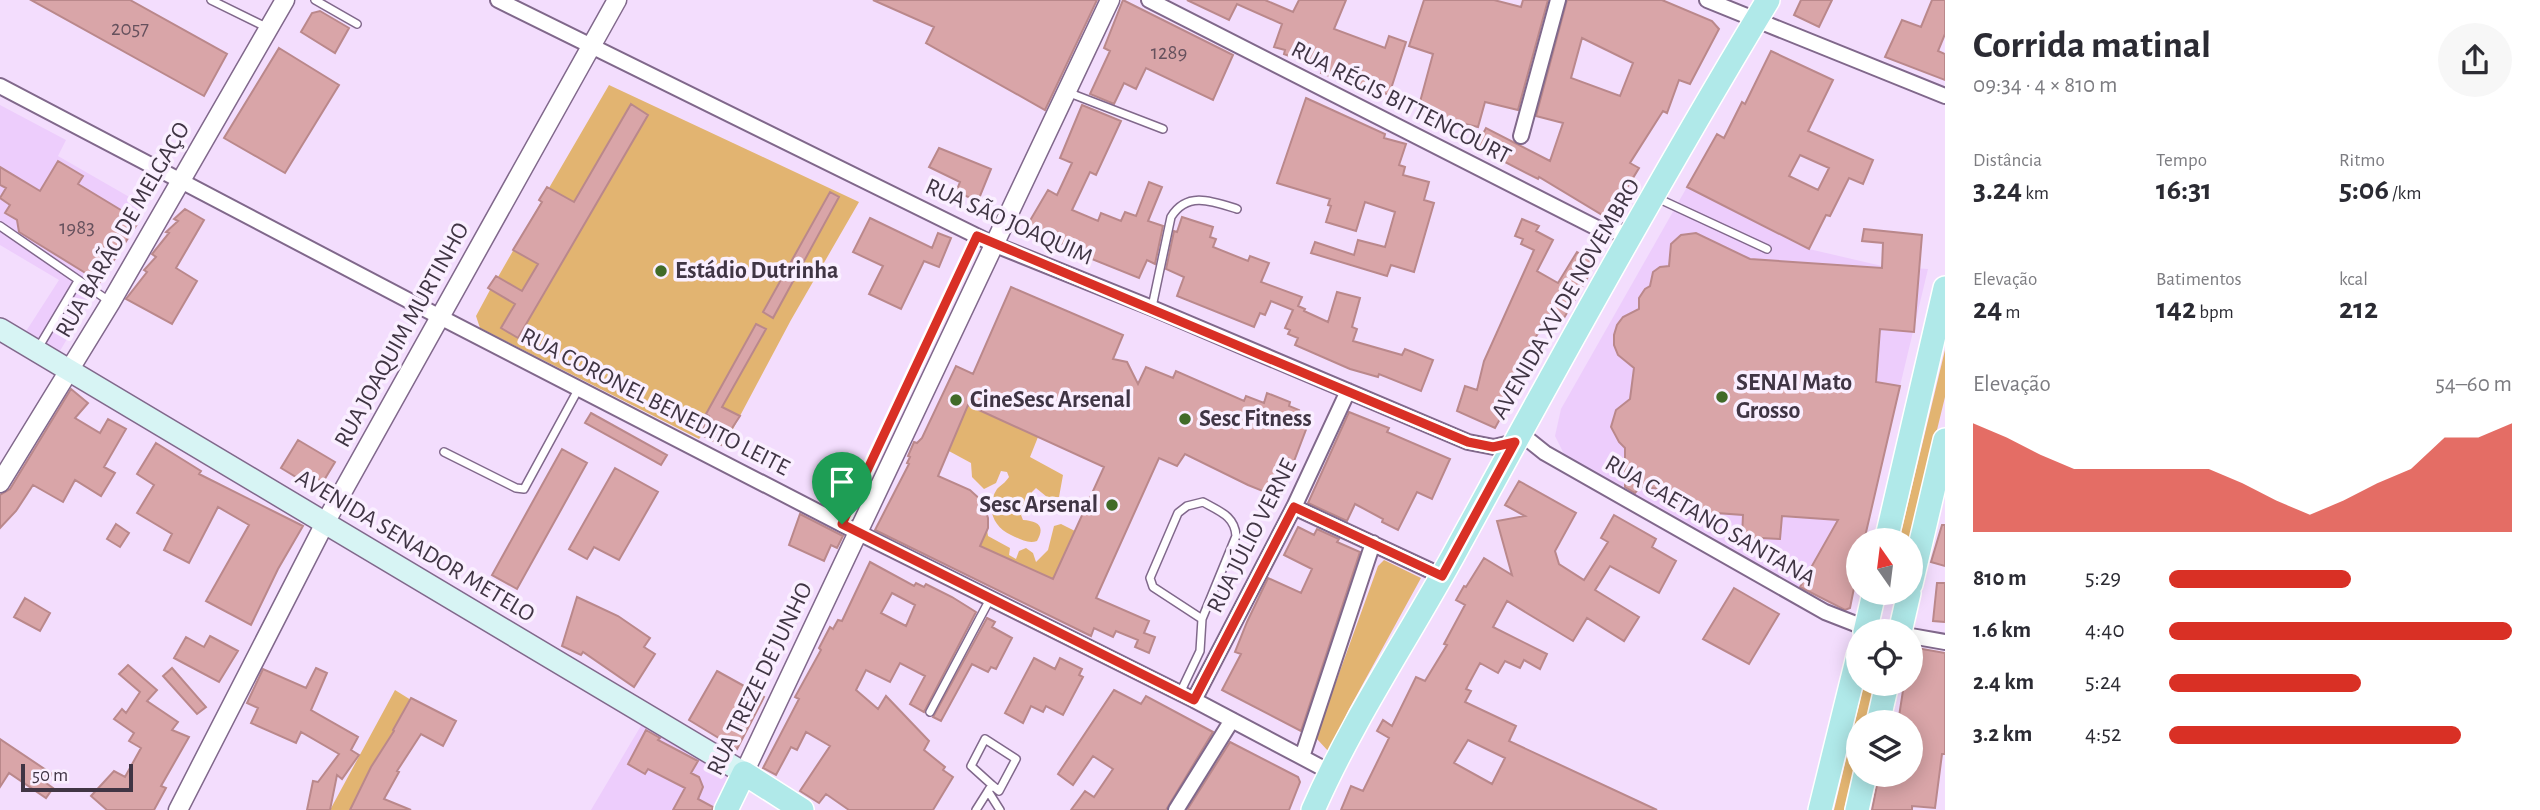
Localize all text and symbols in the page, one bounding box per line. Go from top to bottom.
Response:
house number: 2057 [111,18,149,39]
button: share [2438,23,2512,97]
text: Corrida matinal [1973,27,2211,65]
street label: RUA RÉGIS BITTENCOURT [1287,35,1516,169]
house number: 1289 [1151,42,1187,63]
text: 09:34 · 4 × 810 m [1973,74,2117,97]
street label: RUA BARÃO DE MELGAÇO [50,117,195,342]
text: Distância [1973,151,2042,170]
text: Tempo [2156,151,2207,170]
text: Ritmo [2339,151,2385,170]
street label: RUA SÃO JOAQUIM [922,172,1097,270]
street label: AVENIDA XV DE NOVEMBRO [1487,175,1645,423]
text: 3.24 [1973,175,2022,205]
text: 16:31 [2156,175,2212,205]
text: 5:06 [2339,175,2389,205]
text: km [2022,184,2049,203]
text: /km [2389,184,2421,203]
house number: 1983 [59,217,95,238]
street label: RUA JOAQUIM MURTINHO [330,219,474,451]
place label: Estádio Dutrinha [675,259,838,283]
marker: Estádio Dutrinha [653,263,669,279]
text: Elevação [1973,270,2037,289]
text: Batimentos [2156,270,2242,289]
text: kcal [2339,270,2368,289]
text: 24 [1973,294,2002,324]
text: 142 [2156,294,2196,324]
text: 212 [2339,294,2378,324]
text: m [2002,303,2021,322]
text: bpm [2196,303,2234,322]
street label: RUA CORONEL BENEDITO LEITE [517,324,794,481]
place label: SENAI Mato Grosso [1736,371,1852,423]
text: Elevação [1973,373,2051,396]
text: 54–60 m [2435,373,2512,396]
place label: CineSesc Arsenal [970,388,1131,412]
marker: SENAI Mato Grosso [1714,389,1730,405]
marker: CineSesc Arsenal [948,392,964,408]
place label: Sesc Fitness [1199,407,1312,431]
marker: Sesc Fitness [1177,411,1193,427]
street label: RUA CAETANO SANTANA [1601,451,1819,591]
pin [812,452,872,524]
street label: RUA JÚLIO VERNE [1201,454,1301,617]
icon: arrive [823,463,861,501]
street label: AVENIDA SENADOR METELO [292,465,538,627]
place label: Sesc Arsenal [979,493,1098,517]
marker: Sesc Arsenal [1104,497,1120,513]
north arrow [1846,528,1923,606]
map controls [1846,528,1923,787]
text: 810 m [1973,567,2027,590]
text: 5:29 [2085,567,2121,590]
street label: RUA TREZE DE JUNHO [703,579,817,779]
button: locate [1846,619,1923,696]
text: 1.6 km [1973,619,2031,642]
text: 4:40 [2085,619,2125,642]
text: 2.4 km [1973,671,2034,694]
text: 5:24 [2085,671,2121,694]
button: layers [1846,710,1923,787]
text: 3.2 km [1973,723,2032,746]
text: 4:52 [2085,723,2121,746]
scale bar [21,761,133,793]
text: 50 m [32,766,68,785]

